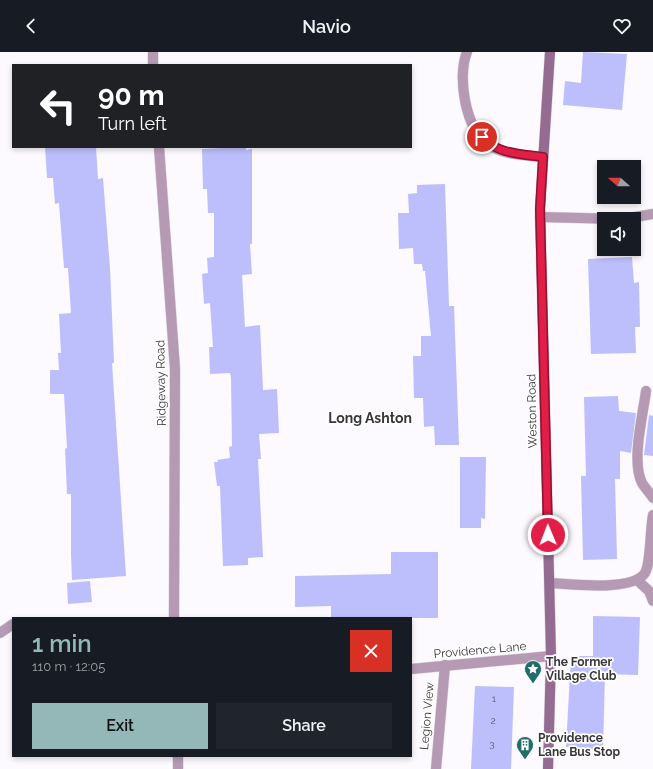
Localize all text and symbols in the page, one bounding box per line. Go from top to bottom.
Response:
icon: back [20,15,42,37]
icon: heart [611,15,633,37]
text: Navio [302,16,351,37]
text: 90 m [98,79,164,112]
icon: left [32,80,84,132]
text: Turn left [98,113,167,134]
pin [465,120,499,154]
icon: arrive [471,126,493,148]
north arrow [597,160,641,204]
map controls [597,160,641,256]
button: sound [597,212,641,256]
street label: Ridgeway Road [153,340,169,426]
street label: Weston Road [524,374,540,448]
district label: Long Ashton [328,410,412,426]
position arrow [527,514,569,556]
text: 1 min [32,629,92,658]
button: close [350,630,392,672]
street label: Providence Lane [433,639,527,661]
place label: The Former Village Club [546,655,617,683]
text: 110 m · 12:05 [32,659,105,674]
place icon: The Former Village Club [523,659,543,684]
street label: Legion View [417,681,437,751]
house number: 1 [492,693,497,704]
button: Exit [32,703,208,749]
button: Share [216,703,392,749]
house number: 2 [490,715,496,726]
place label: Providence Lane Bus Stop [538,731,621,759]
building icon: Providence Lane Bus Stop [515,735,535,760]
house number: 3 [489,738,495,749]

